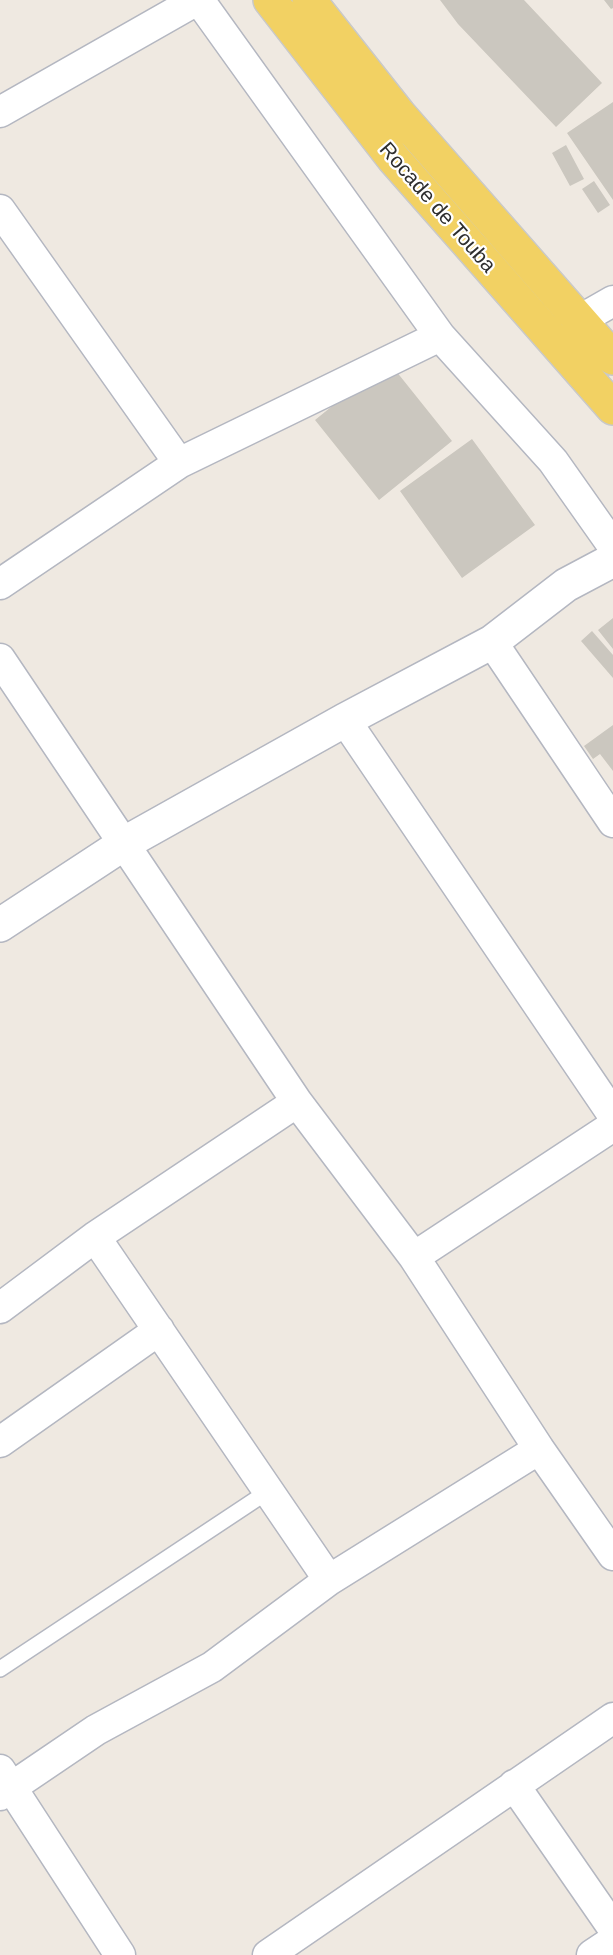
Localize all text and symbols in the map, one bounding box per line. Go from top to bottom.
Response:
street label: Rocade de Touba [373,138,501,278]

